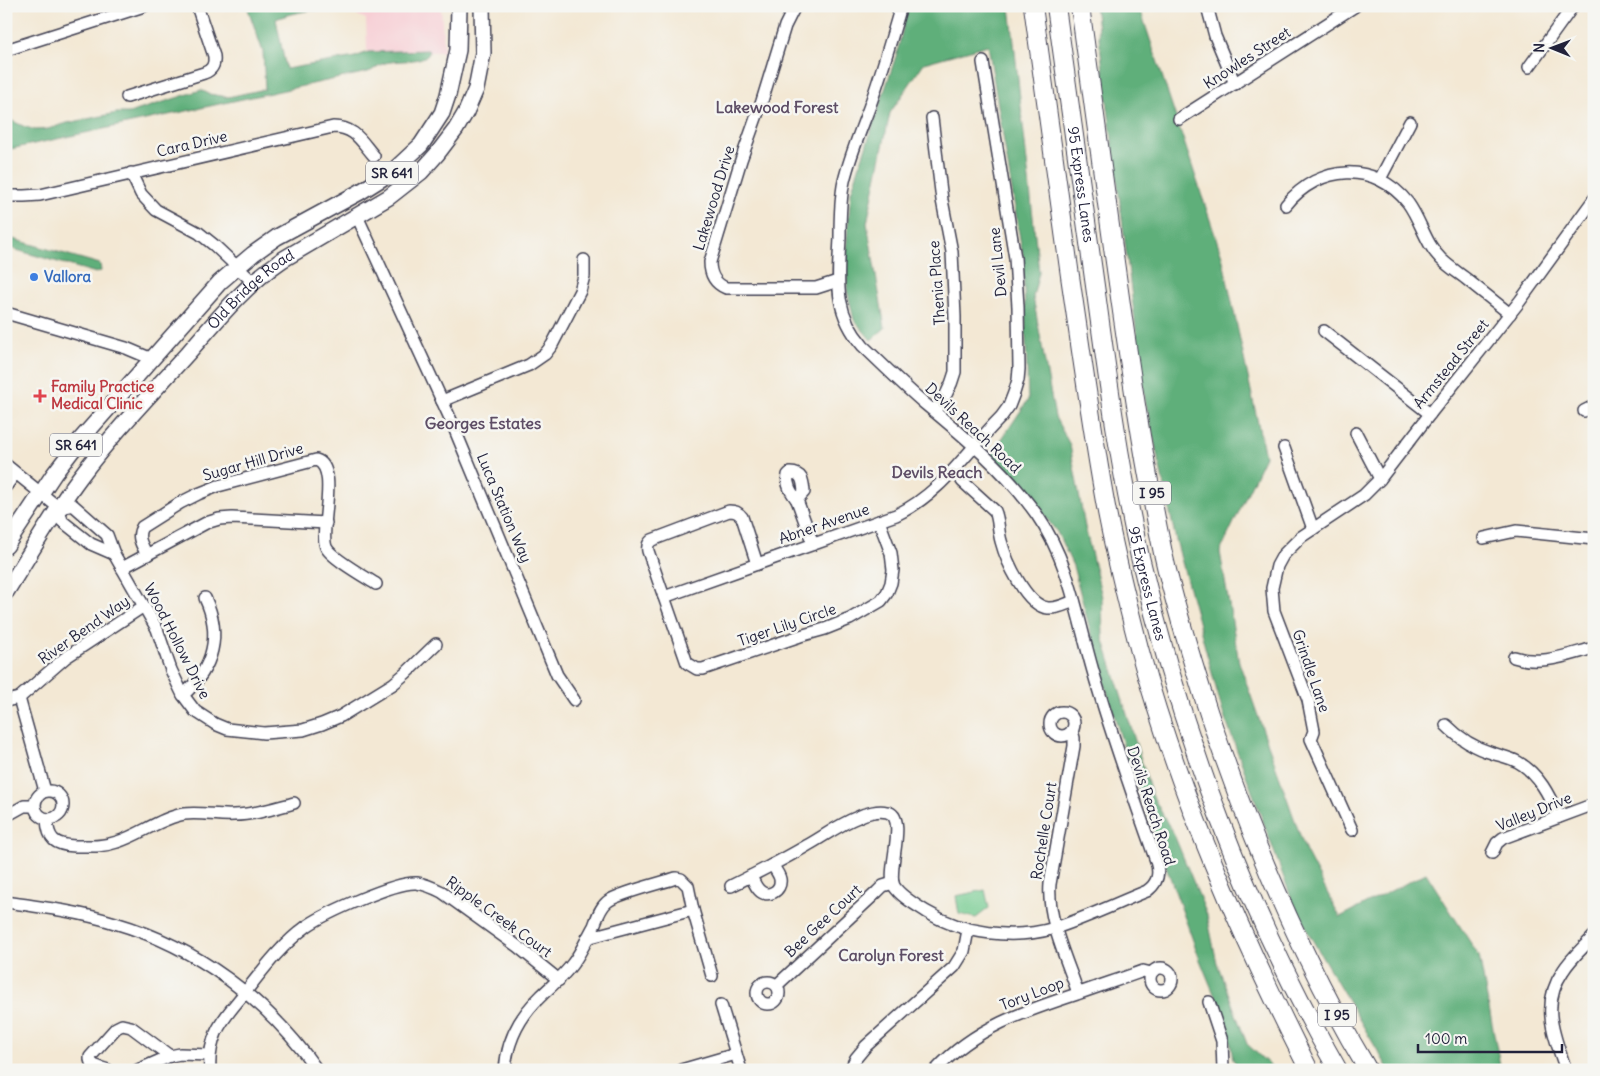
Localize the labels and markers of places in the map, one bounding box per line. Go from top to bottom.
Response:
place label: Vallora [44,267,91,286]
marker: Vallora [28,271,40,283]
place label: Family Practice Medical Clinic [51,377,154,413]
marker: Family Practice Medical Clinic [33,389,47,403]

